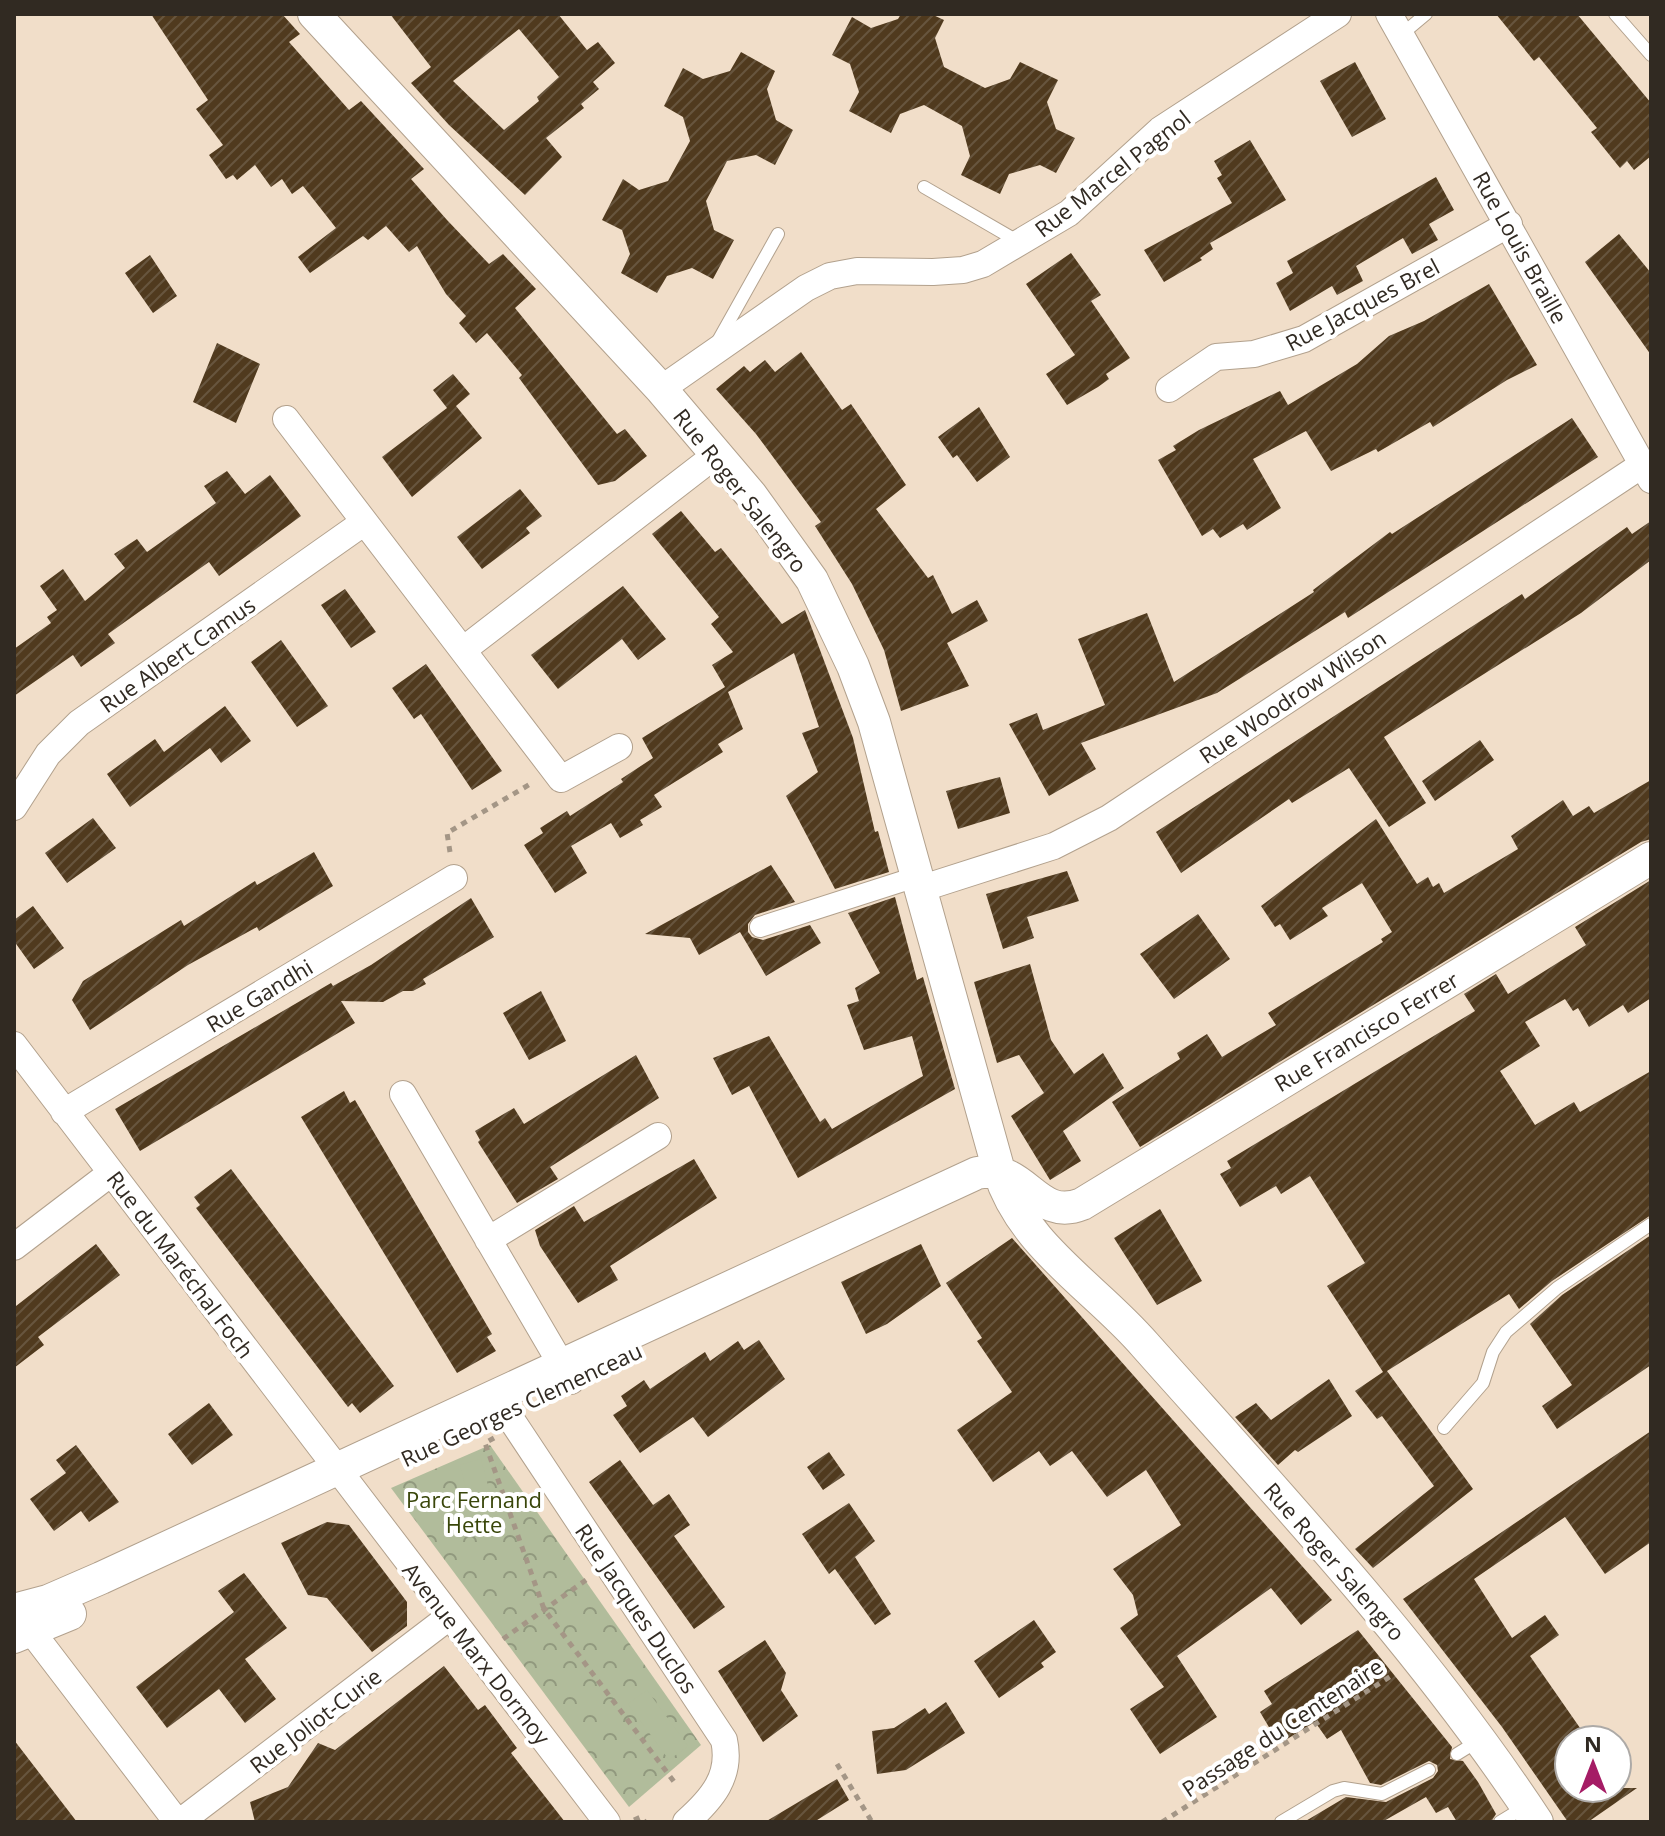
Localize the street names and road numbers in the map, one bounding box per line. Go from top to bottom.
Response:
street label: Rue Marcel Pagnol [1028,103,1196,243]
street label: Rue Louis Braille [1467,166,1575,328]
street label: Rue Jacques Brel [1280,251,1444,357]
street label: Rue Roger Salengro [667,402,815,578]
street label: Rue Albert Camus [93,589,261,719]
street label: Rue Woodrow Wilson [1193,622,1391,770]
street label: Rue Gandhi [200,951,318,1039]
street label: Rue Francisco Ferrer [1268,964,1464,1098]
street label: Rue du Maréchal Foch [101,1164,261,1364]
street label: Rue Georges Clemenceau [396,1335,646,1473]
street label: Rue Roger Salengro [1258,1475,1412,1647]
street label: Rue Jacques Duclos [569,1517,705,1699]
street label: Avenue Marx Dormoy [396,1556,558,1751]
street label: Passage du Centenaire [1176,1651,1388,1803]
street label: Rue Joliot-Curie [243,1661,387,1779]

